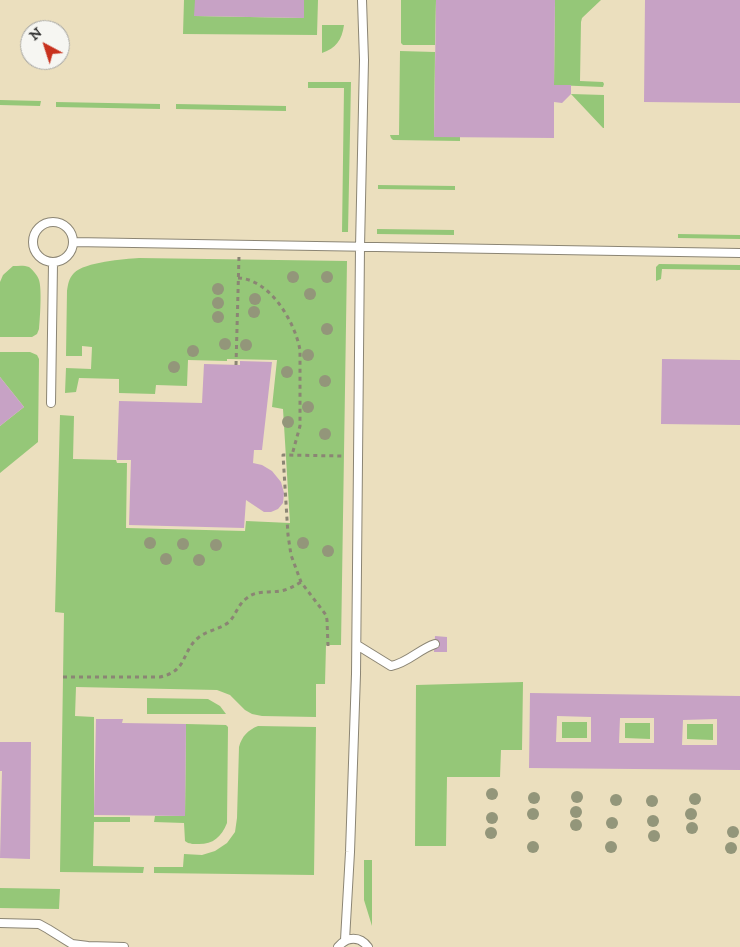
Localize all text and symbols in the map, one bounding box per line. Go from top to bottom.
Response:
north arrow [20,20,70,70]
text: N [26,24,46,45]

